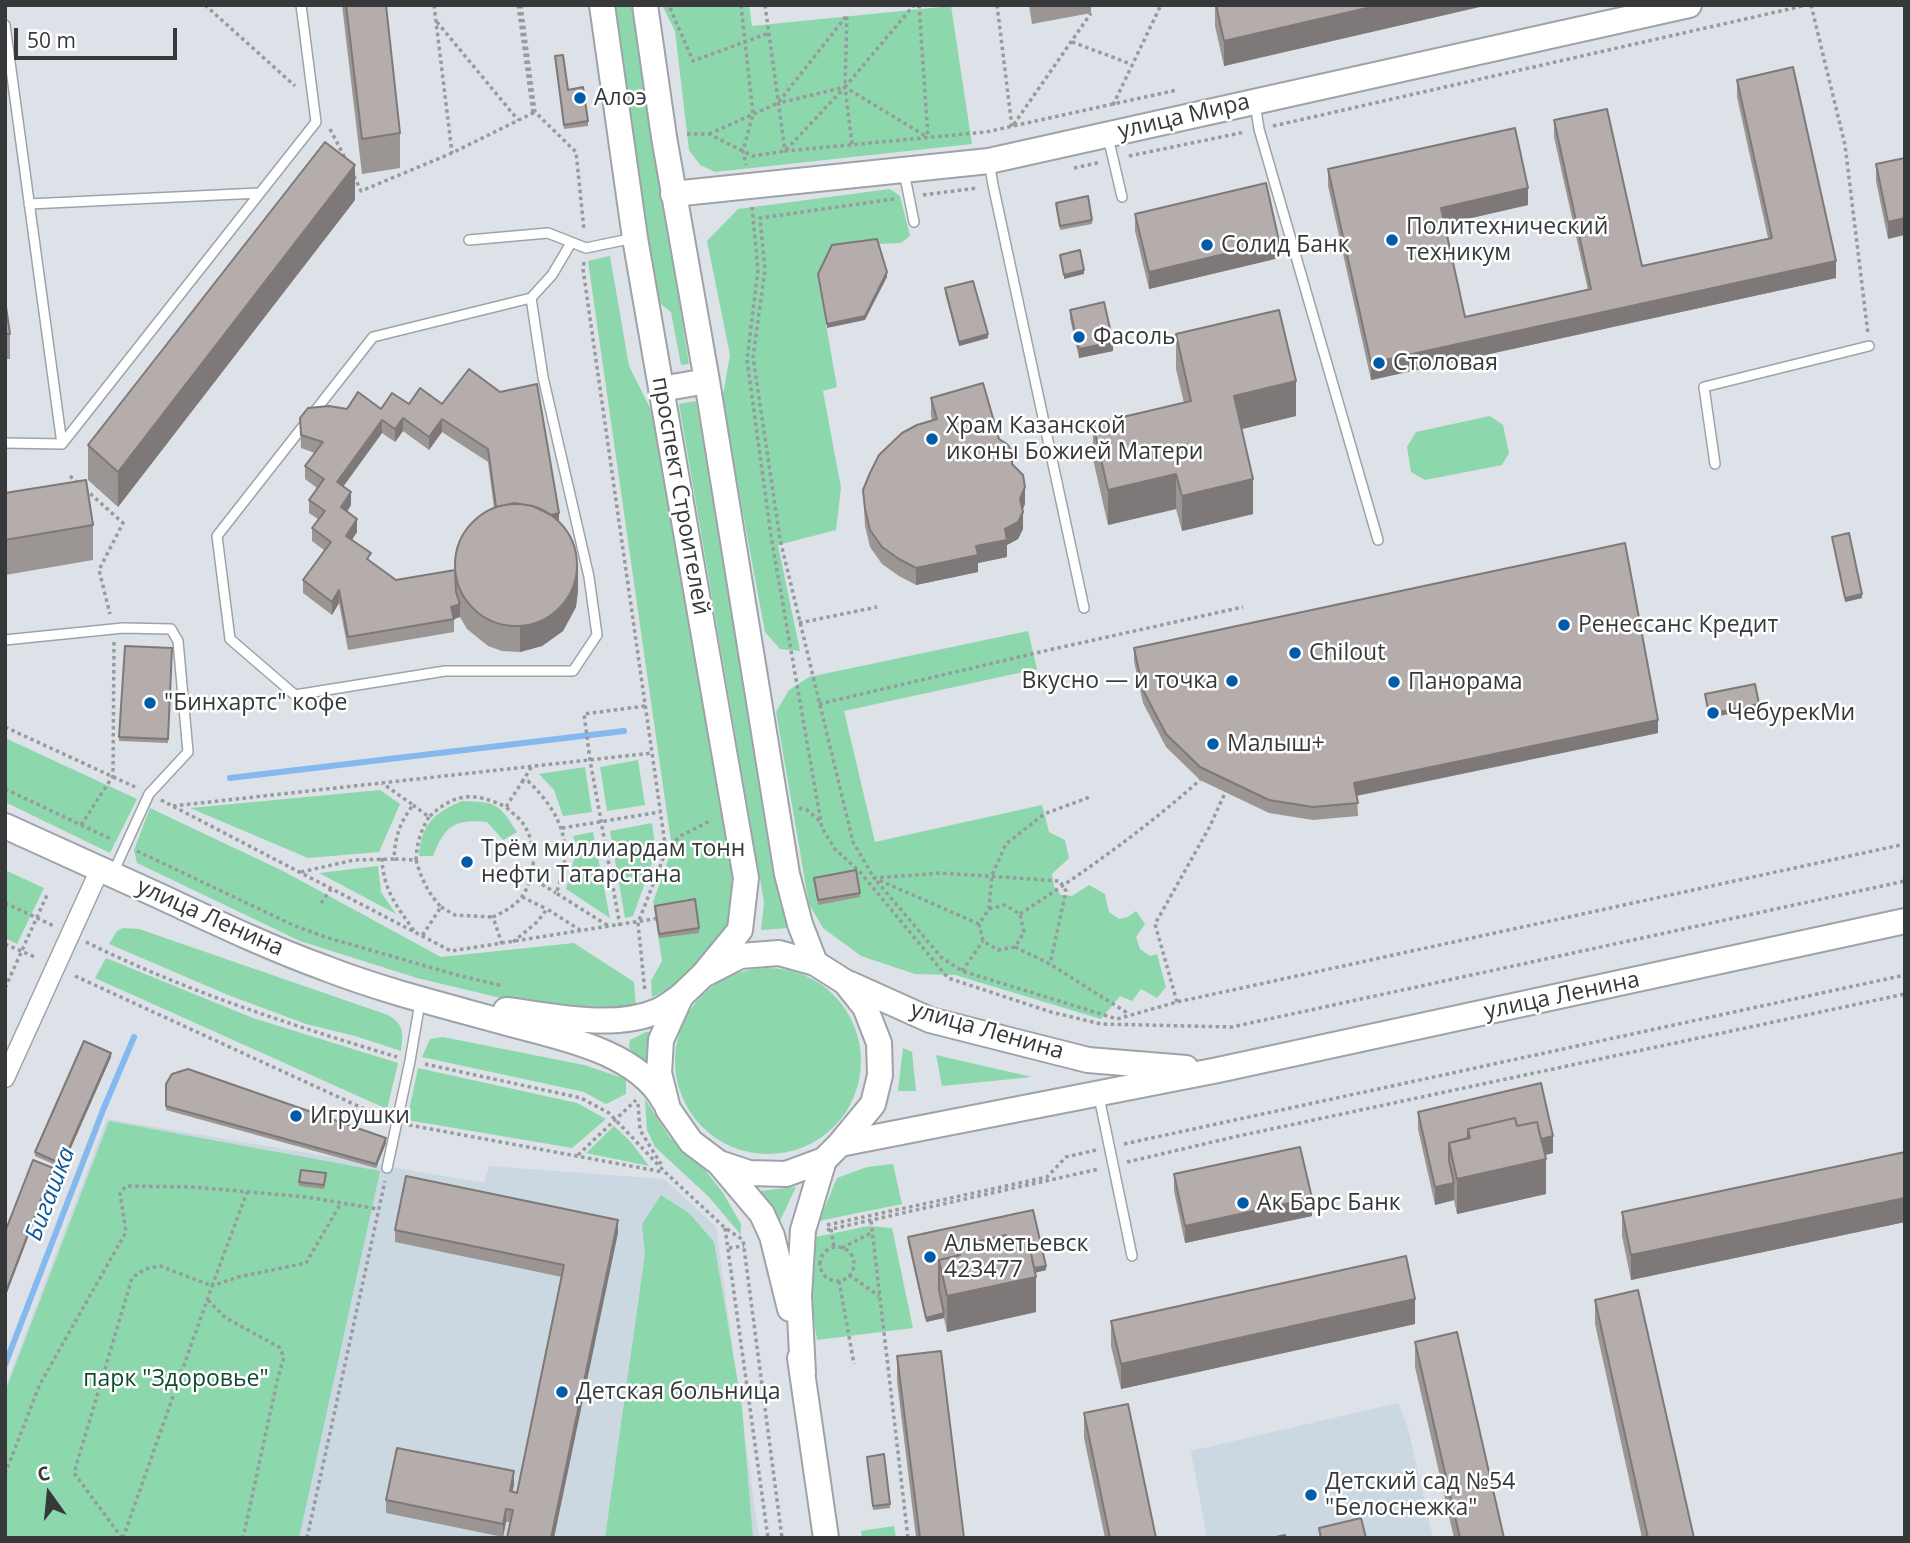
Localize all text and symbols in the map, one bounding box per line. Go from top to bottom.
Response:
scale bar [18,14,180,58]
text: 50 m [27,26,76,54]
place label: Алоэ [594,84,647,112]
street label: улица Мира [1115,88,1253,146]
marker: Алоэ [572,90,588,106]
place label: Политехнический техникум [1406,213,1608,267]
place label: Солид Банк [1221,231,1350,259]
marker: Политехнический техникум [1384,232,1400,248]
marker: Солид Банк [1199,237,1215,253]
place label: Фасоль [1093,323,1176,351]
marker: Фасоль [1071,329,1087,345]
place label: Столовая [1393,349,1498,377]
marker: Столовая [1371,355,1387,371]
street label: проспект Строителей [645,375,715,617]
place label: Храм Казанской иконы Божией Матери [946,412,1203,466]
marker: Храм Казанской иконы Божией Матери [924,431,940,447]
place label: Ренессанс Кредит [1578,611,1778,639]
marker: Ренессанс Кредит [1556,617,1572,633]
place label: Chilout [1309,639,1385,667]
marker: Chilout [1287,645,1303,661]
place label: Вкусно — и точка [1022,667,1218,695]
place label: Панорама [1408,668,1522,696]
marker: Вкусно — и точка [1224,673,1240,689]
marker: Панорама [1386,674,1402,690]
place label: "Бинхартс" кофе [164,689,347,717]
marker: "Бинхартс" кофе [142,695,158,711]
place label: ЧебурекМи [1727,699,1855,727]
marker: ЧебурекМи [1705,705,1721,721]
place label: Малыш+ [1227,730,1325,758]
marker: Малыш+ [1205,736,1221,752]
place label: Трём миллиардам тонн нефти Татарстана [481,835,745,889]
marker: Трём миллиардам тонн нефти Татарстана [459,854,475,870]
street label: улица Ленина [132,873,288,963]
street label: улица Ленина [1482,966,1642,1026]
street label: улица Ленина [907,996,1067,1066]
place label: Игрушки [310,1102,410,1130]
marker: Игрушки [288,1108,304,1124]
water label: Бигашка [20,1143,82,1245]
place label: Ак Барс Банк [1257,1189,1401,1217]
marker: Ак Барс Банк [1235,1195,1251,1211]
place label: Альметьевск 423477 [944,1230,1088,1284]
marker: Альметьевск 423477 [922,1249,938,1265]
park label: парк "Здоровье" [83,1365,269,1393]
place label: Детская больница [576,1378,780,1406]
marker: Детская больница [554,1384,570,1400]
north arrow [14,1459,84,1529]
text: С [34,1460,53,1488]
place label: Детский сад №54 "Белоснежка" [1325,1468,1515,1522]
marker: Детский сад №54 "Белоснежка" [1303,1487,1319,1503]

